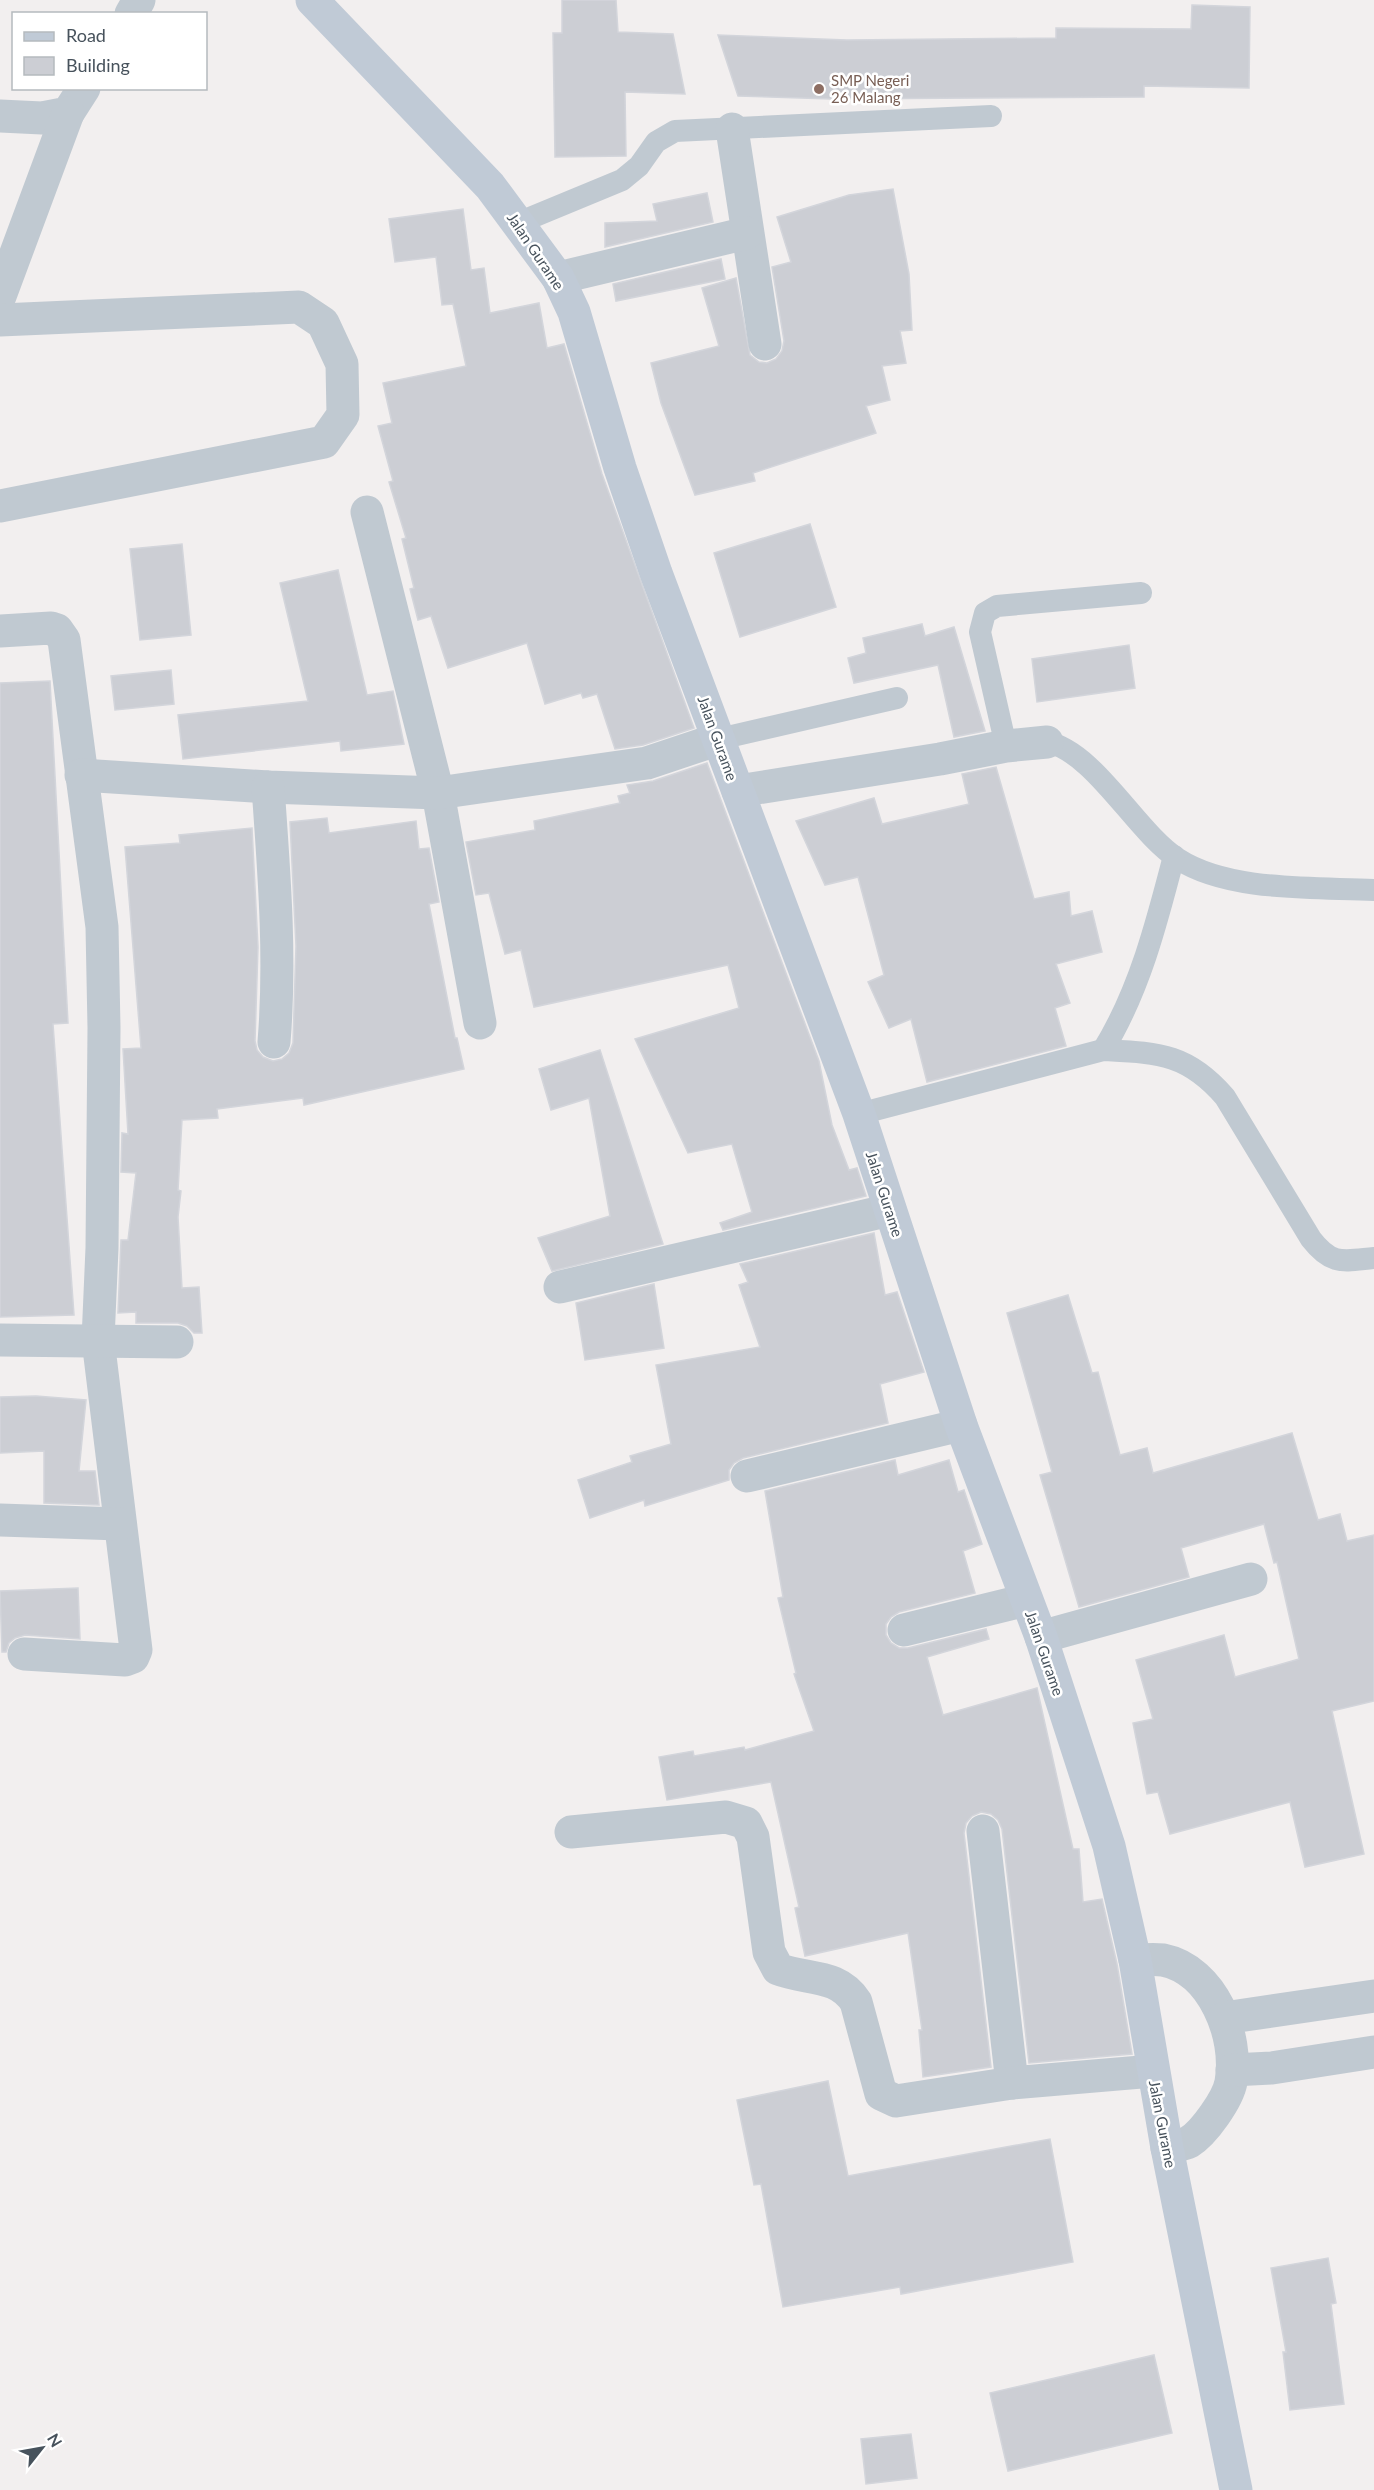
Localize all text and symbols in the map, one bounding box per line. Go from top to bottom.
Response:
legend [12,12,207,90]
text: Road [66,24,106,46]
text: Building [66,54,130,76]
place label: SMP Negeri 26 Malang [831,71,909,106]
marker: SMP Negeri 26 Malang [812,82,826,96]
street label: Jalan Gurame [504,209,568,293]
street label: Jalan Gurame [694,693,742,783]
street label: Jalan Gurame [863,1149,907,1239]
street label: Jalan Gurame [1022,1608,1068,1698]
street label: Jalan Gurame [1146,2079,1180,2169]
north arrow [12,2418,72,2478]
text: N [44,2430,67,2450]

